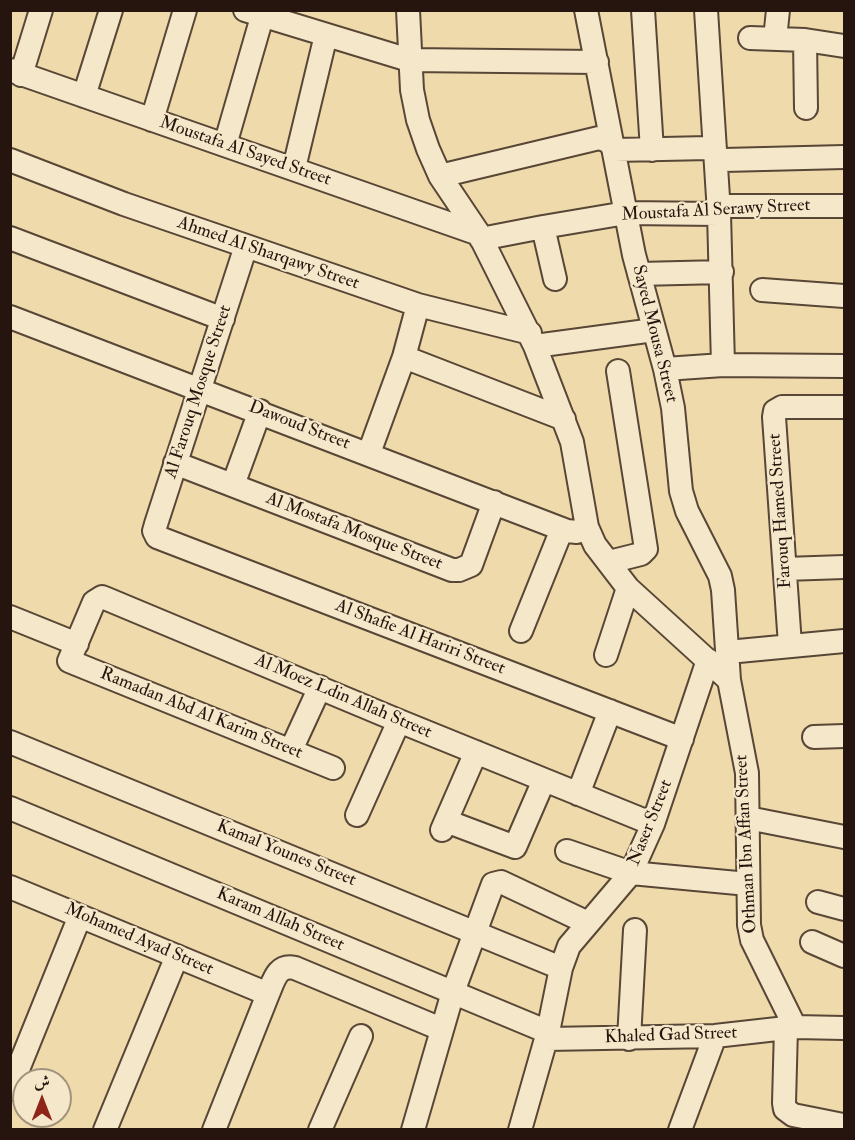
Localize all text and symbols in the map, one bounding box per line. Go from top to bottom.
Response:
street label: Moustafa Al Sayed Street [156,113,334,191]
street label: Moustafa Al Serawy Street [621,195,811,227]
street label: Ahmed Al Sharqawy Street [174,213,362,295]
street label: Sayed Mousa Street [626,263,682,405]
street label: Al Farouq Mosque Street [161,303,237,481]
street label: Dawoud Street [245,397,353,455]
street label: Farouq Hamed Street [765,433,797,589]
street label: Al Mostafa Mosque Street [263,488,445,576]
street label: Al Shafie Al Hariri Street [332,596,508,680]
street label: Al Moez Ldin Allah Street [251,650,435,744]
street label: Ramadan Abd Al Karim Street [97,663,305,765]
street label: Othman Ibn Affan Street [732,754,762,934]
street label: Naser Street [624,777,678,869]
street label: Kamal Younes Street [213,816,359,892]
street label: Karam Allah Street [213,883,347,957]
street label: Mohamed Ayad Street [62,899,216,981]
street label: Khaled Gad Street [604,1023,738,1049]
north arrow [12,1068,72,1128]
text: ش [34,1072,50,1092]

